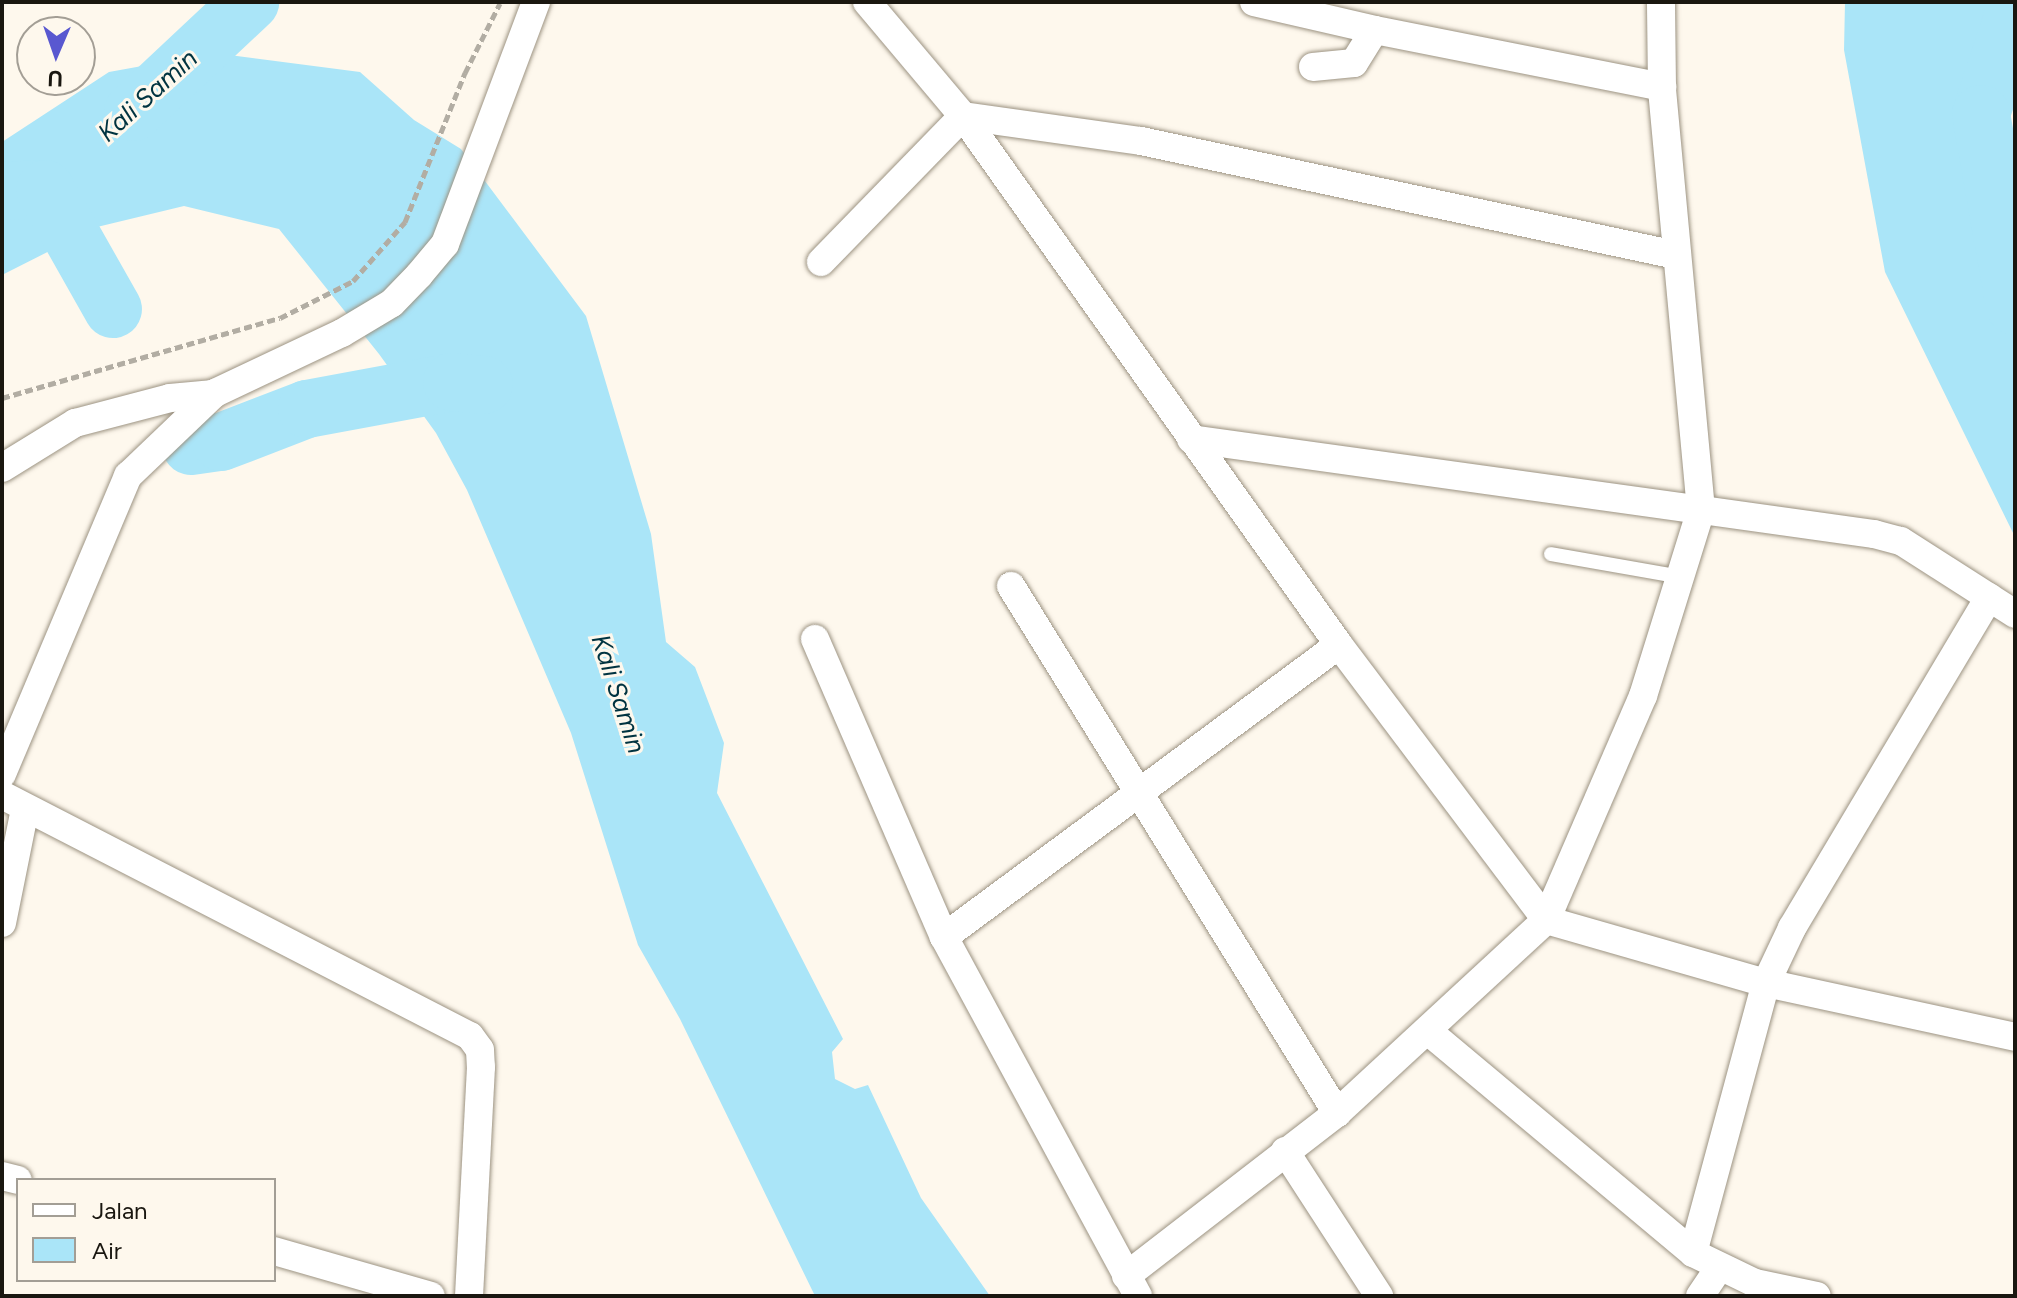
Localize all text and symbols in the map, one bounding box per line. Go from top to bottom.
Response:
north arrow [16,16,96,96]
water label: Kali Samin [92,43,204,149]
text: U [47,65,63,92]
water label: Kali Samin [584,631,652,757]
legend [16,1178,276,1282]
text: Jalan [92,1196,148,1225]
text: Air [92,1236,122,1265]

